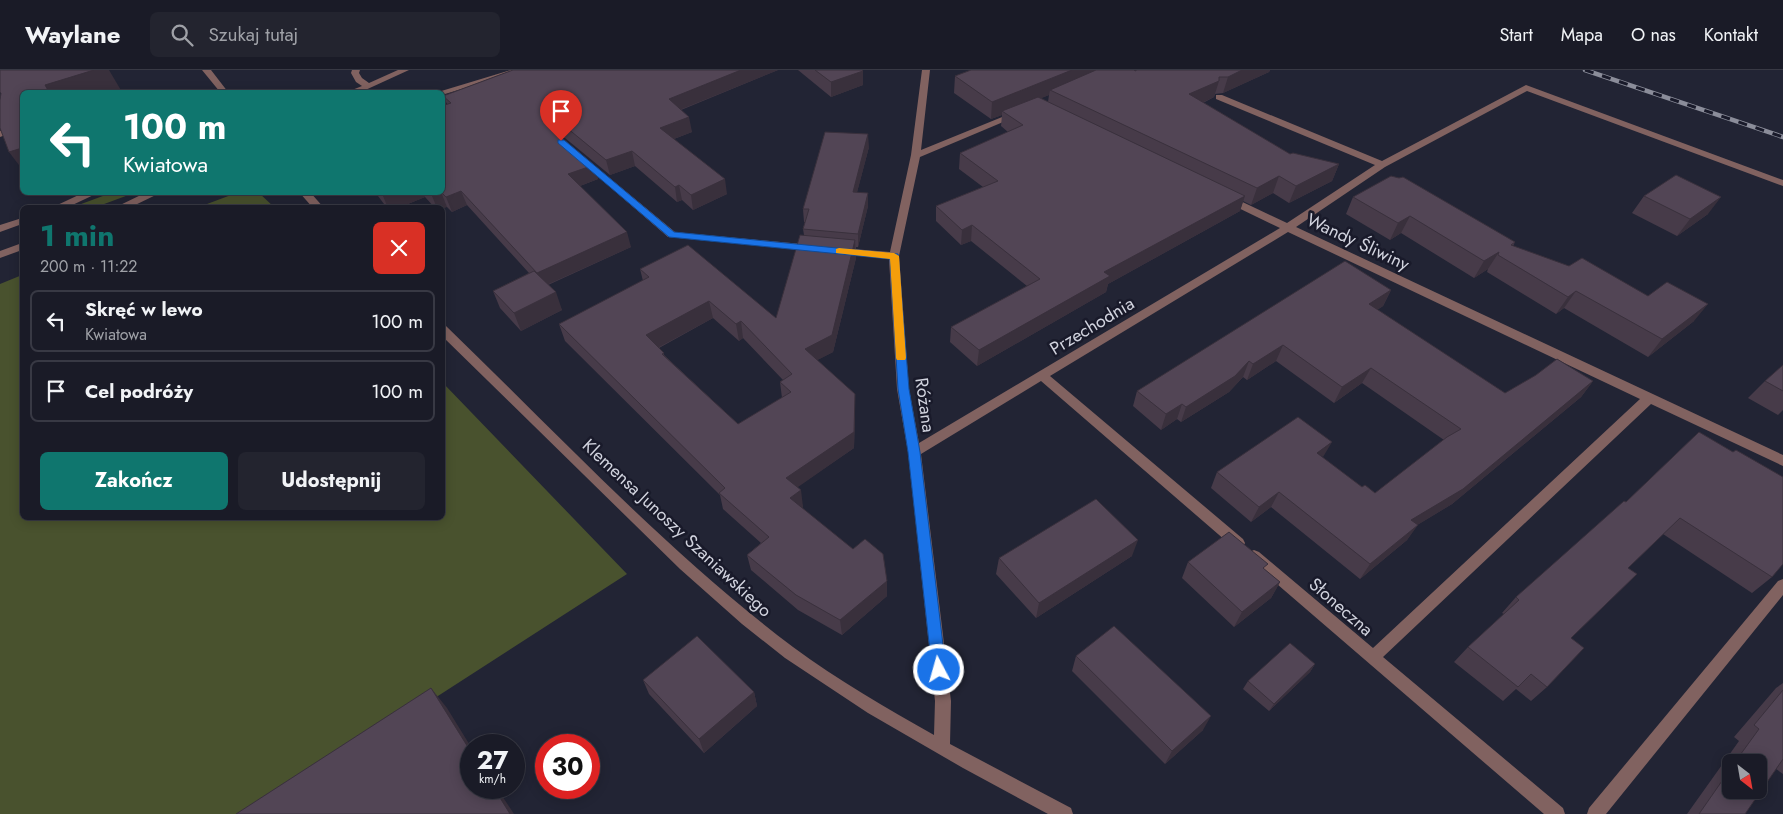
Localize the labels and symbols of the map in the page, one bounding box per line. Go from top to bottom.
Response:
pin [540,90,582,141]
street label: Wandy Śliwiny [1302,207,1414,277]
street label: Przechodnia [1045,291,1139,361]
street label: Różana [908,376,942,434]
street label: Klemensa Junoszy Szaniawskiego [576,433,778,623]
street label: Słoneczna [1303,572,1379,642]
position arrow [912,643,964,695]
speed limit sign: 30 [535,734,600,799]
north arrow [1722,754,1768,799]

